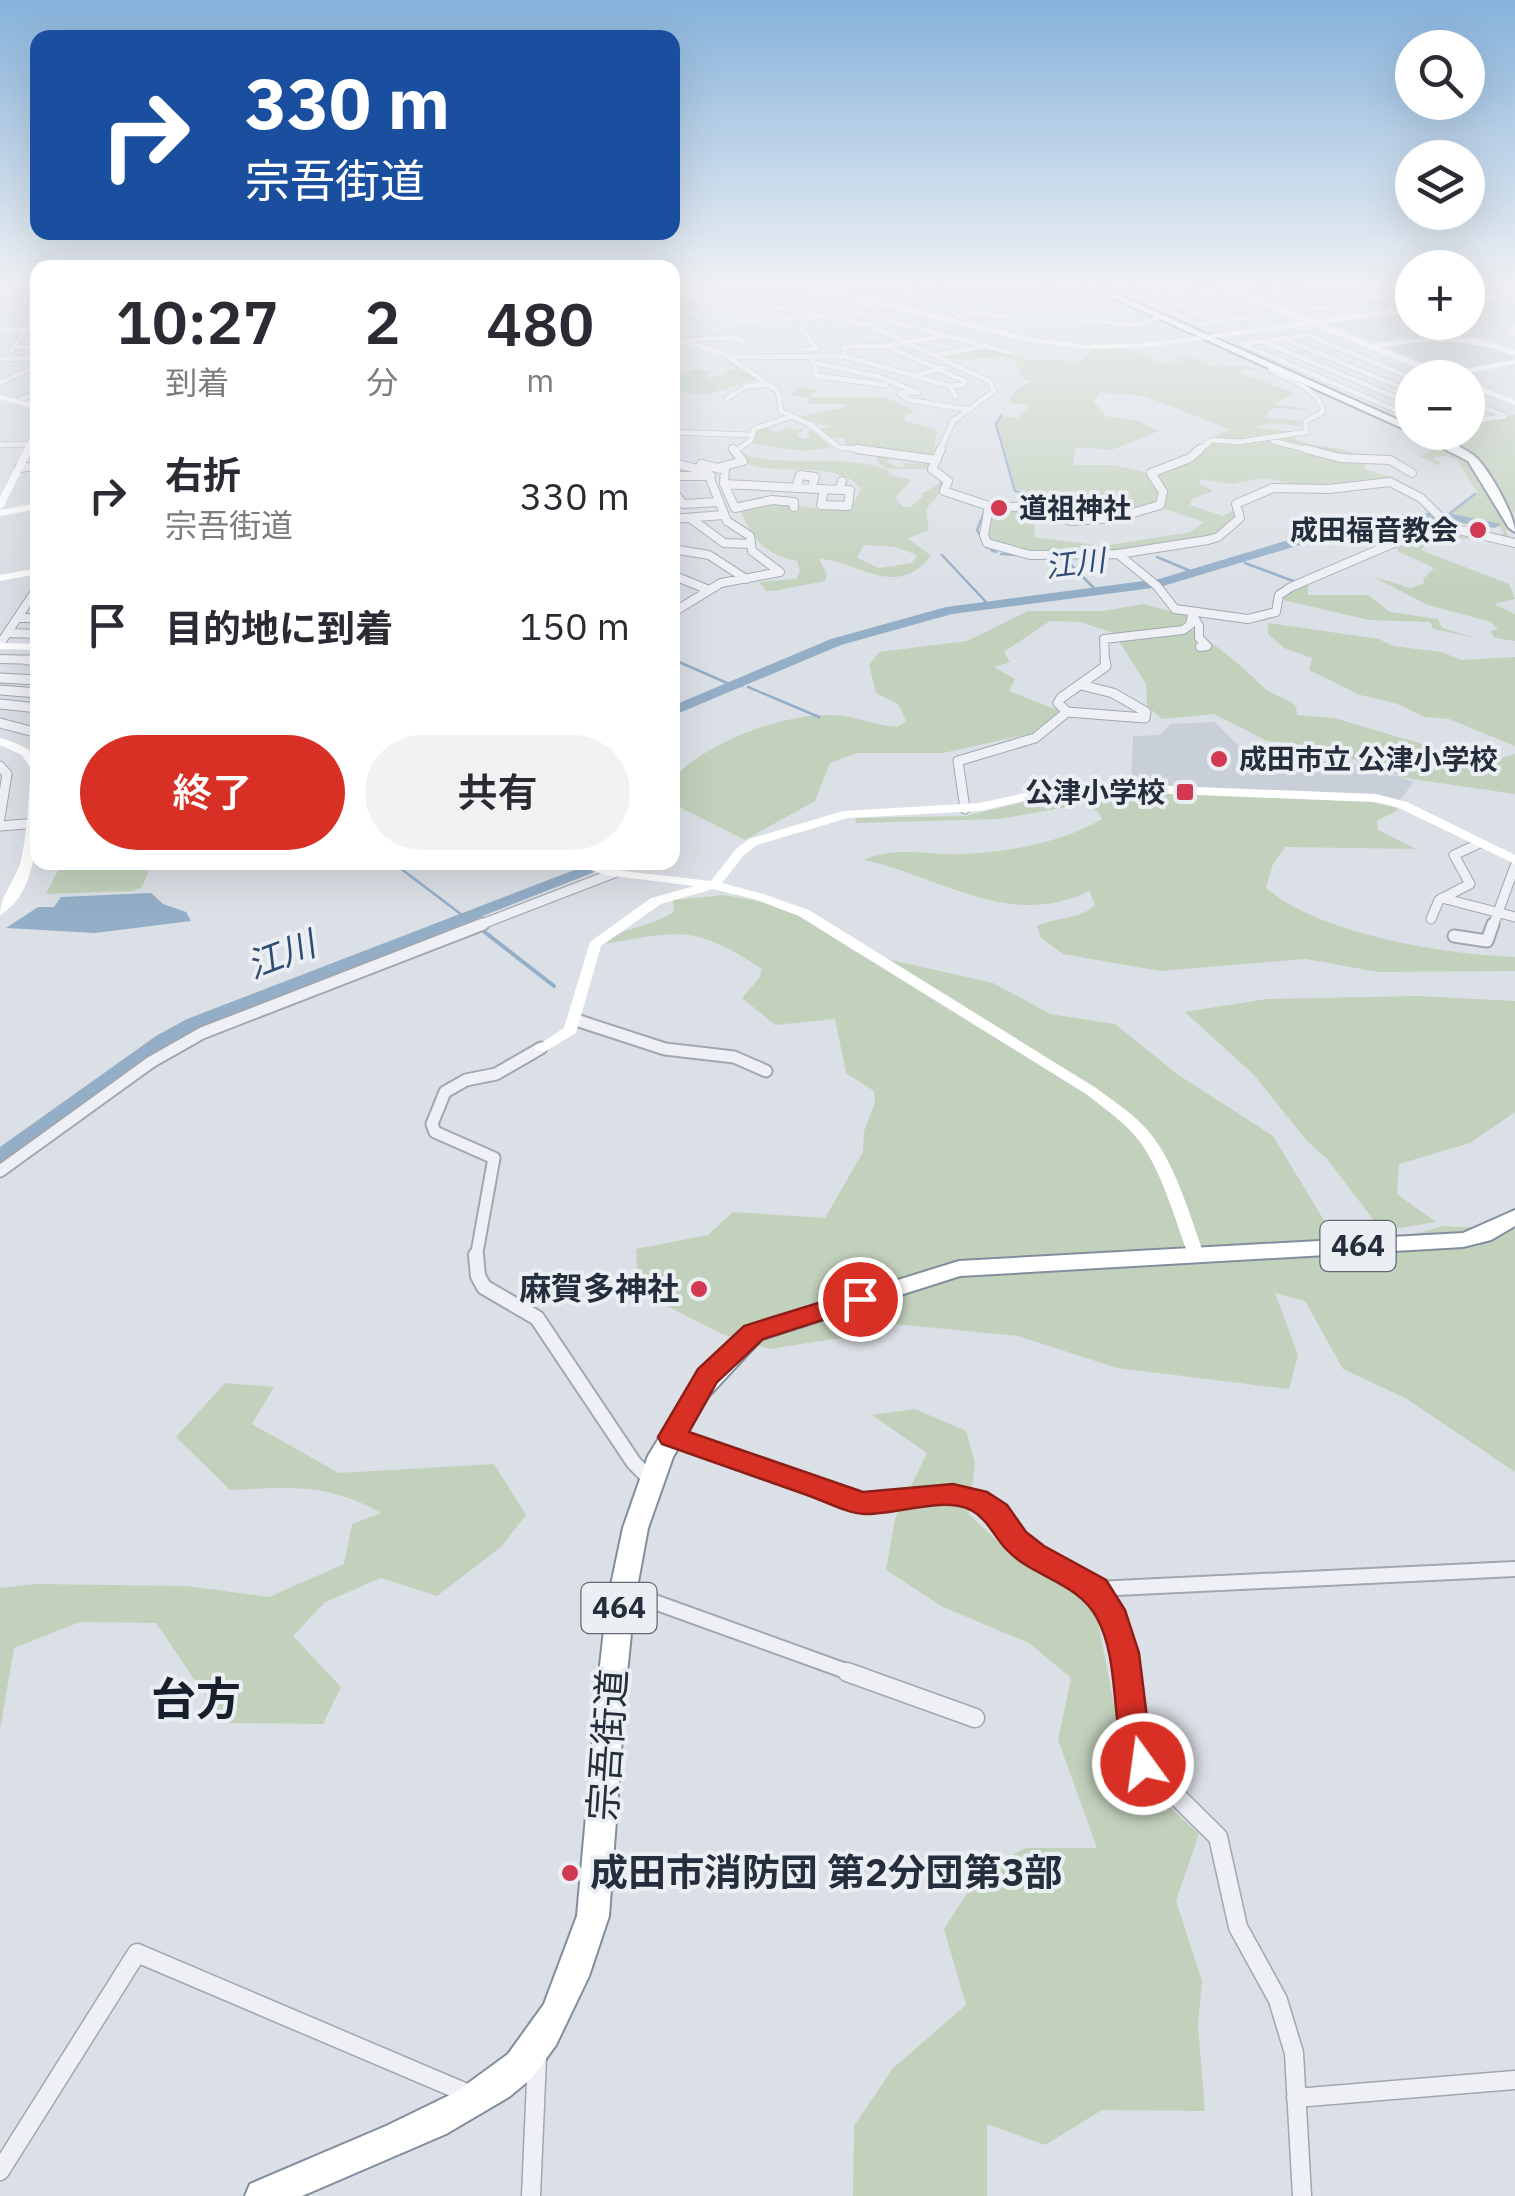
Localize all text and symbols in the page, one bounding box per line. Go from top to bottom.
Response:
map controls [1395,30,1485,450]
button: search [1395,30,1485,120]
text: 330 m [245,57,450,148]
icon: right [80,70,210,200]
button: layers [1395,140,1485,230]
text: 宗吾街道 [245,151,425,209]
button: + [1395,250,1485,340]
text: 10:27 [116,282,279,361]
text: 2 [365,282,401,361]
text: 480 [486,284,594,363]
text: m [526,359,554,401]
button: − [1395,360,1485,450]
text: 到着 [165,361,229,403]
text: 分 [367,361,399,403]
text: 右折 [165,450,241,499]
icon: right [80,468,135,523]
text: 330 m [519,471,630,520]
place label: 道祖神社 [1019,489,1131,526]
marker: 道祖神社 [988,497,1010,519]
text: 宗吾街道 [165,504,293,546]
place label: 成田福音教会 [1290,511,1458,548]
marker: 成田福音教会 [1467,519,1489,541]
water label: 江川 [1043,539,1110,586]
icon: arrive [80,598,135,653]
text: 150 m [519,601,630,650]
text: 目的地に到着 [165,603,393,652]
button: 終了 [80,735,345,850]
button: 共有 [365,735,630,850]
place label: 成田市立 公津小学校 [1239,740,1498,777]
marker: 成田市立 公津小学校 [1208,748,1230,770]
place label: 公津小学校 [1025,773,1165,810]
marker: 公津小学校 [1174,781,1196,803]
water label: 江川 [240,919,325,988]
road number: 464 [1320,1221,1396,1271]
pin [818,1257,903,1342]
place label: 麻賀多神社 [519,1267,679,1309]
icon: arrive [833,1272,888,1327]
marker: 麻賀多神社 [688,1278,710,1300]
road number: 464 [582,1583,656,1633]
street label: 宗吾街道 [577,1667,636,1822]
district label: 台方 [151,1669,241,1727]
position arrow [1091,1712,1195,1816]
place label: 成田市消防団 第2分団第3部 [590,1847,1063,1896]
marker: 成田市消防団 第2分団第3部 [559,1862,581,1884]

